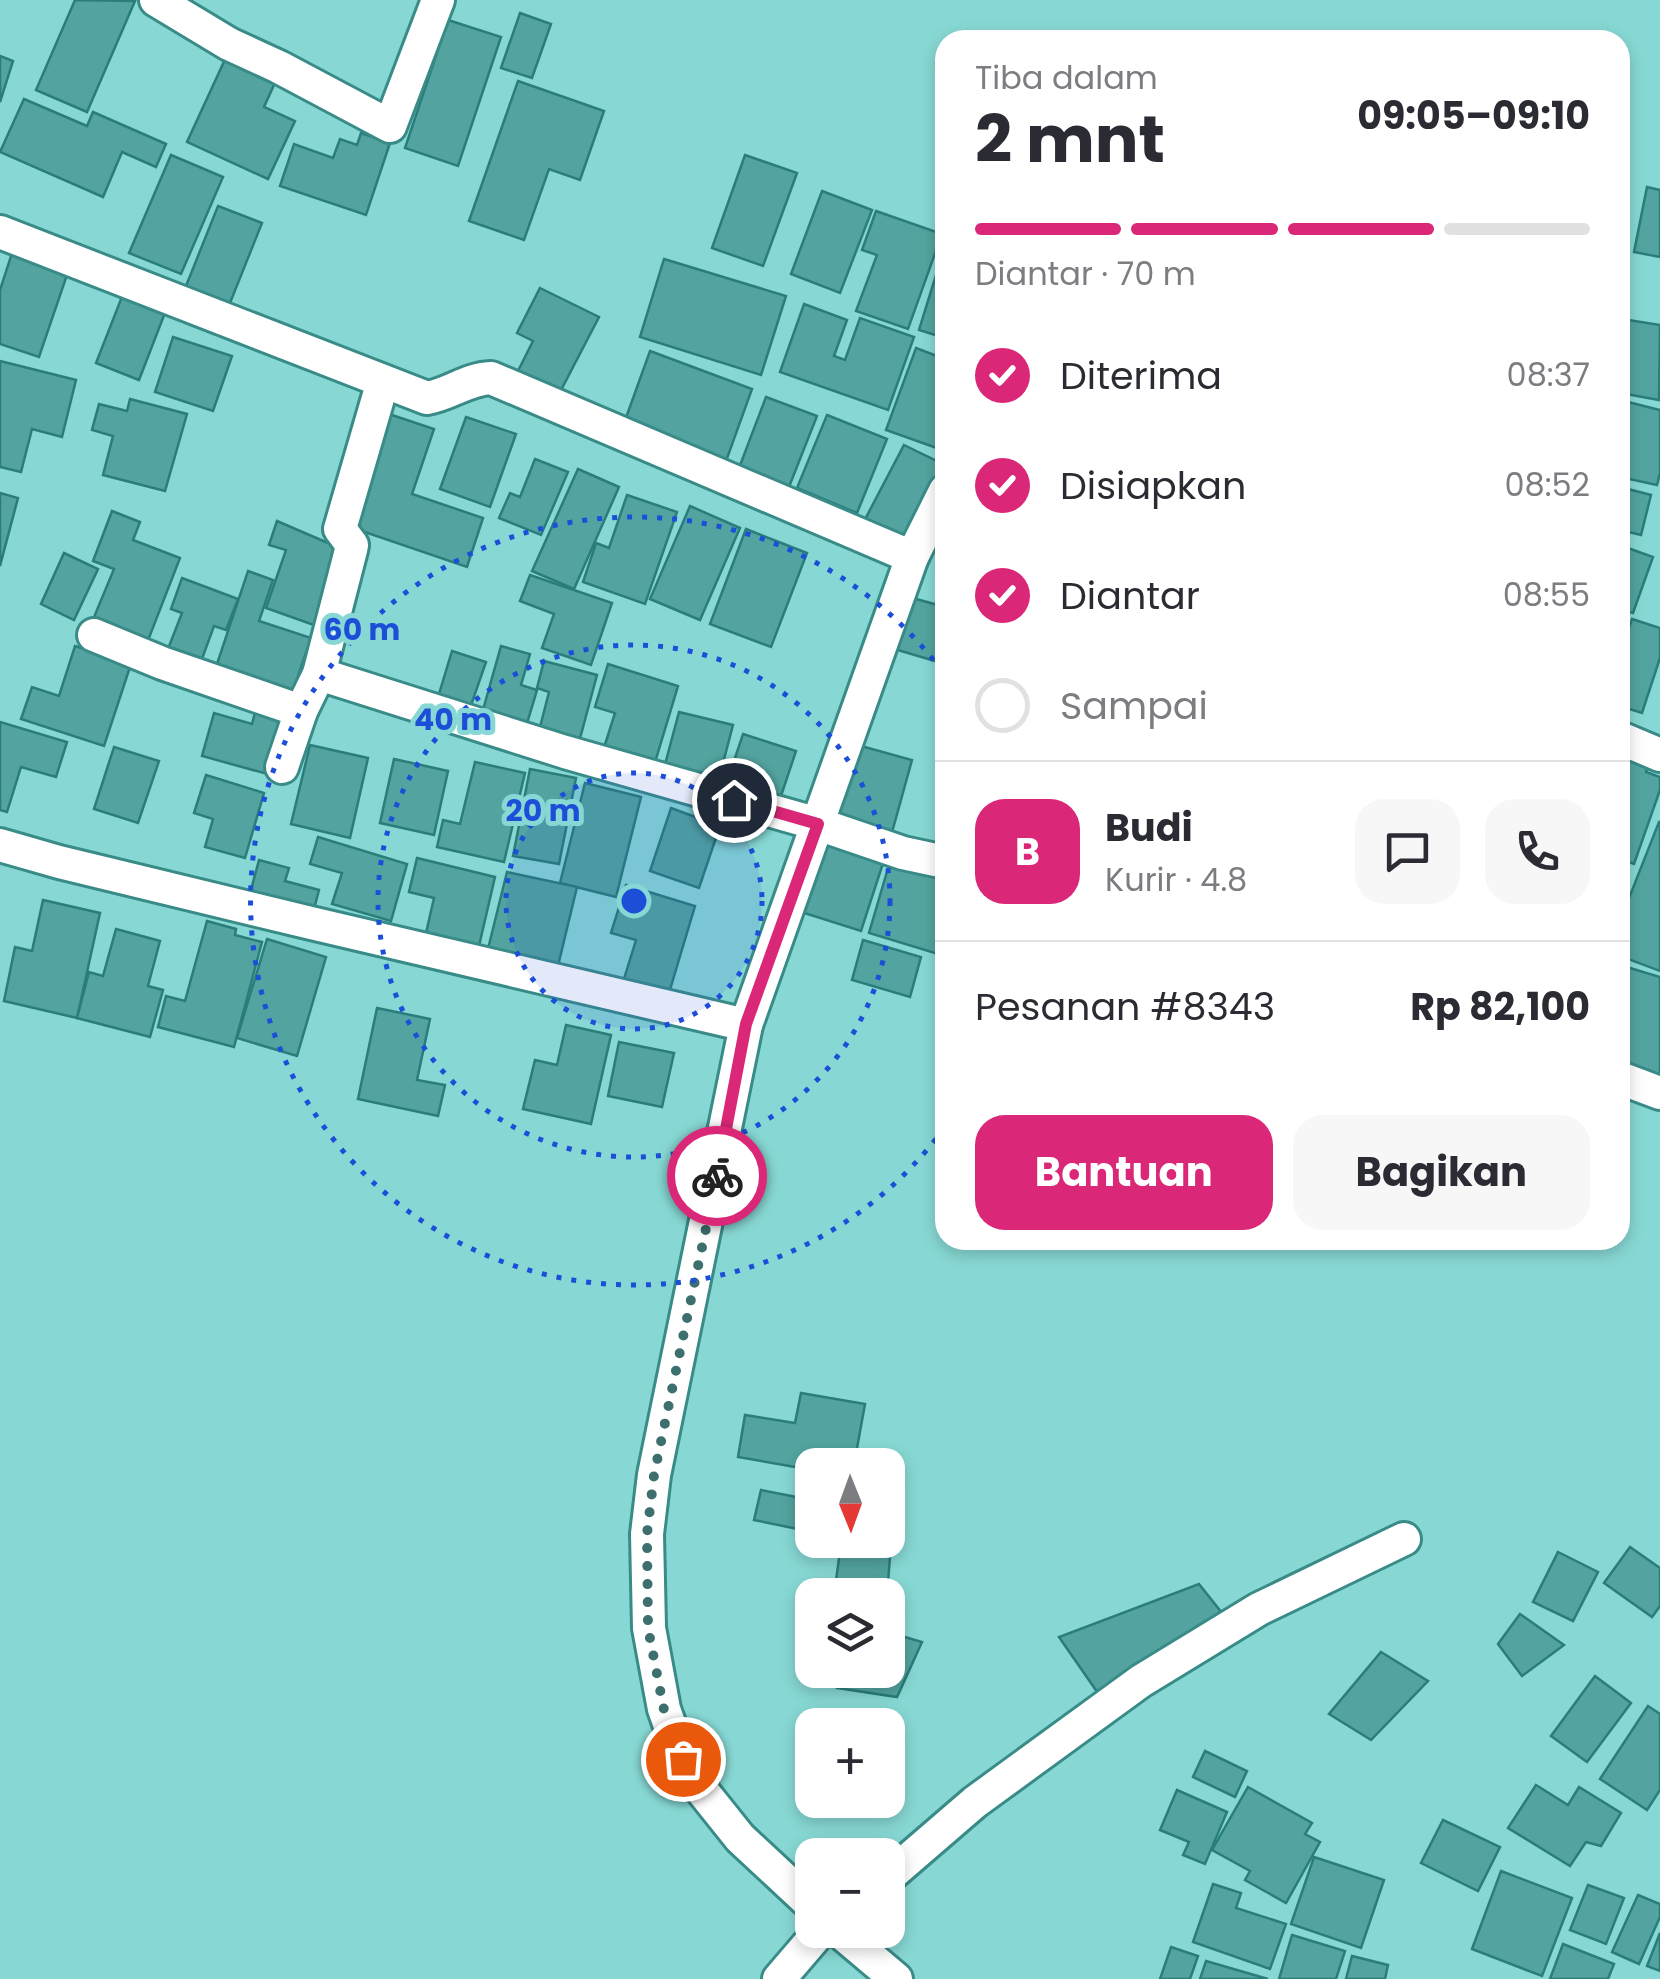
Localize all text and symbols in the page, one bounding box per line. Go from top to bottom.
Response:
text: Tiba dalam [975,55,1158,100]
text: 09:05–09:10 [1357,89,1590,142]
text: 2 mnt [975,94,1165,185]
text: Diantar · 70 m [975,251,1196,296]
icon: check [975,348,1030,403]
text: Diterima [1060,349,1222,402]
text: 08:37 [1507,352,1590,397]
icon: check [975,458,1030,513]
text: Disiapkan [1060,459,1246,512]
text: 08:52 [1504,462,1590,507]
icon: check [975,568,1030,623]
text: Diantar [1060,569,1200,622]
text: 08:55 [1503,572,1590,617]
text: 60 m [324,608,400,651]
text: Sampai [1060,679,1208,732]
text: 40 m [414,698,492,741]
pin [692,758,777,843]
icon: home [707,773,762,828]
text: 20 m [506,789,580,832]
button: chat [1355,799,1460,904]
button: phone [1485,799,1590,904]
text: Budi [1105,801,1193,854]
text: B [1015,825,1040,878]
text: Kurir · 4.8 [1105,857,1247,902]
centre of rings [616,883,652,919]
text: Pesanan #8343 [975,980,1275,1033]
text: Rp 82,100 [1410,980,1590,1033]
button: Bantuan [975,1115,1273,1230]
button: Bagikan [1293,1115,1590,1230]
courier [667,1126,767,1226]
icon: bike [690,1149,745,1204]
north arrow [795,1448,905,1558]
map controls [795,1448,905,1948]
button: layers [795,1578,905,1688]
button: + [795,1708,905,1818]
pin [641,1717,726,1802]
icon: bag [656,1732,711,1787]
button: − [795,1838,905,1948]

